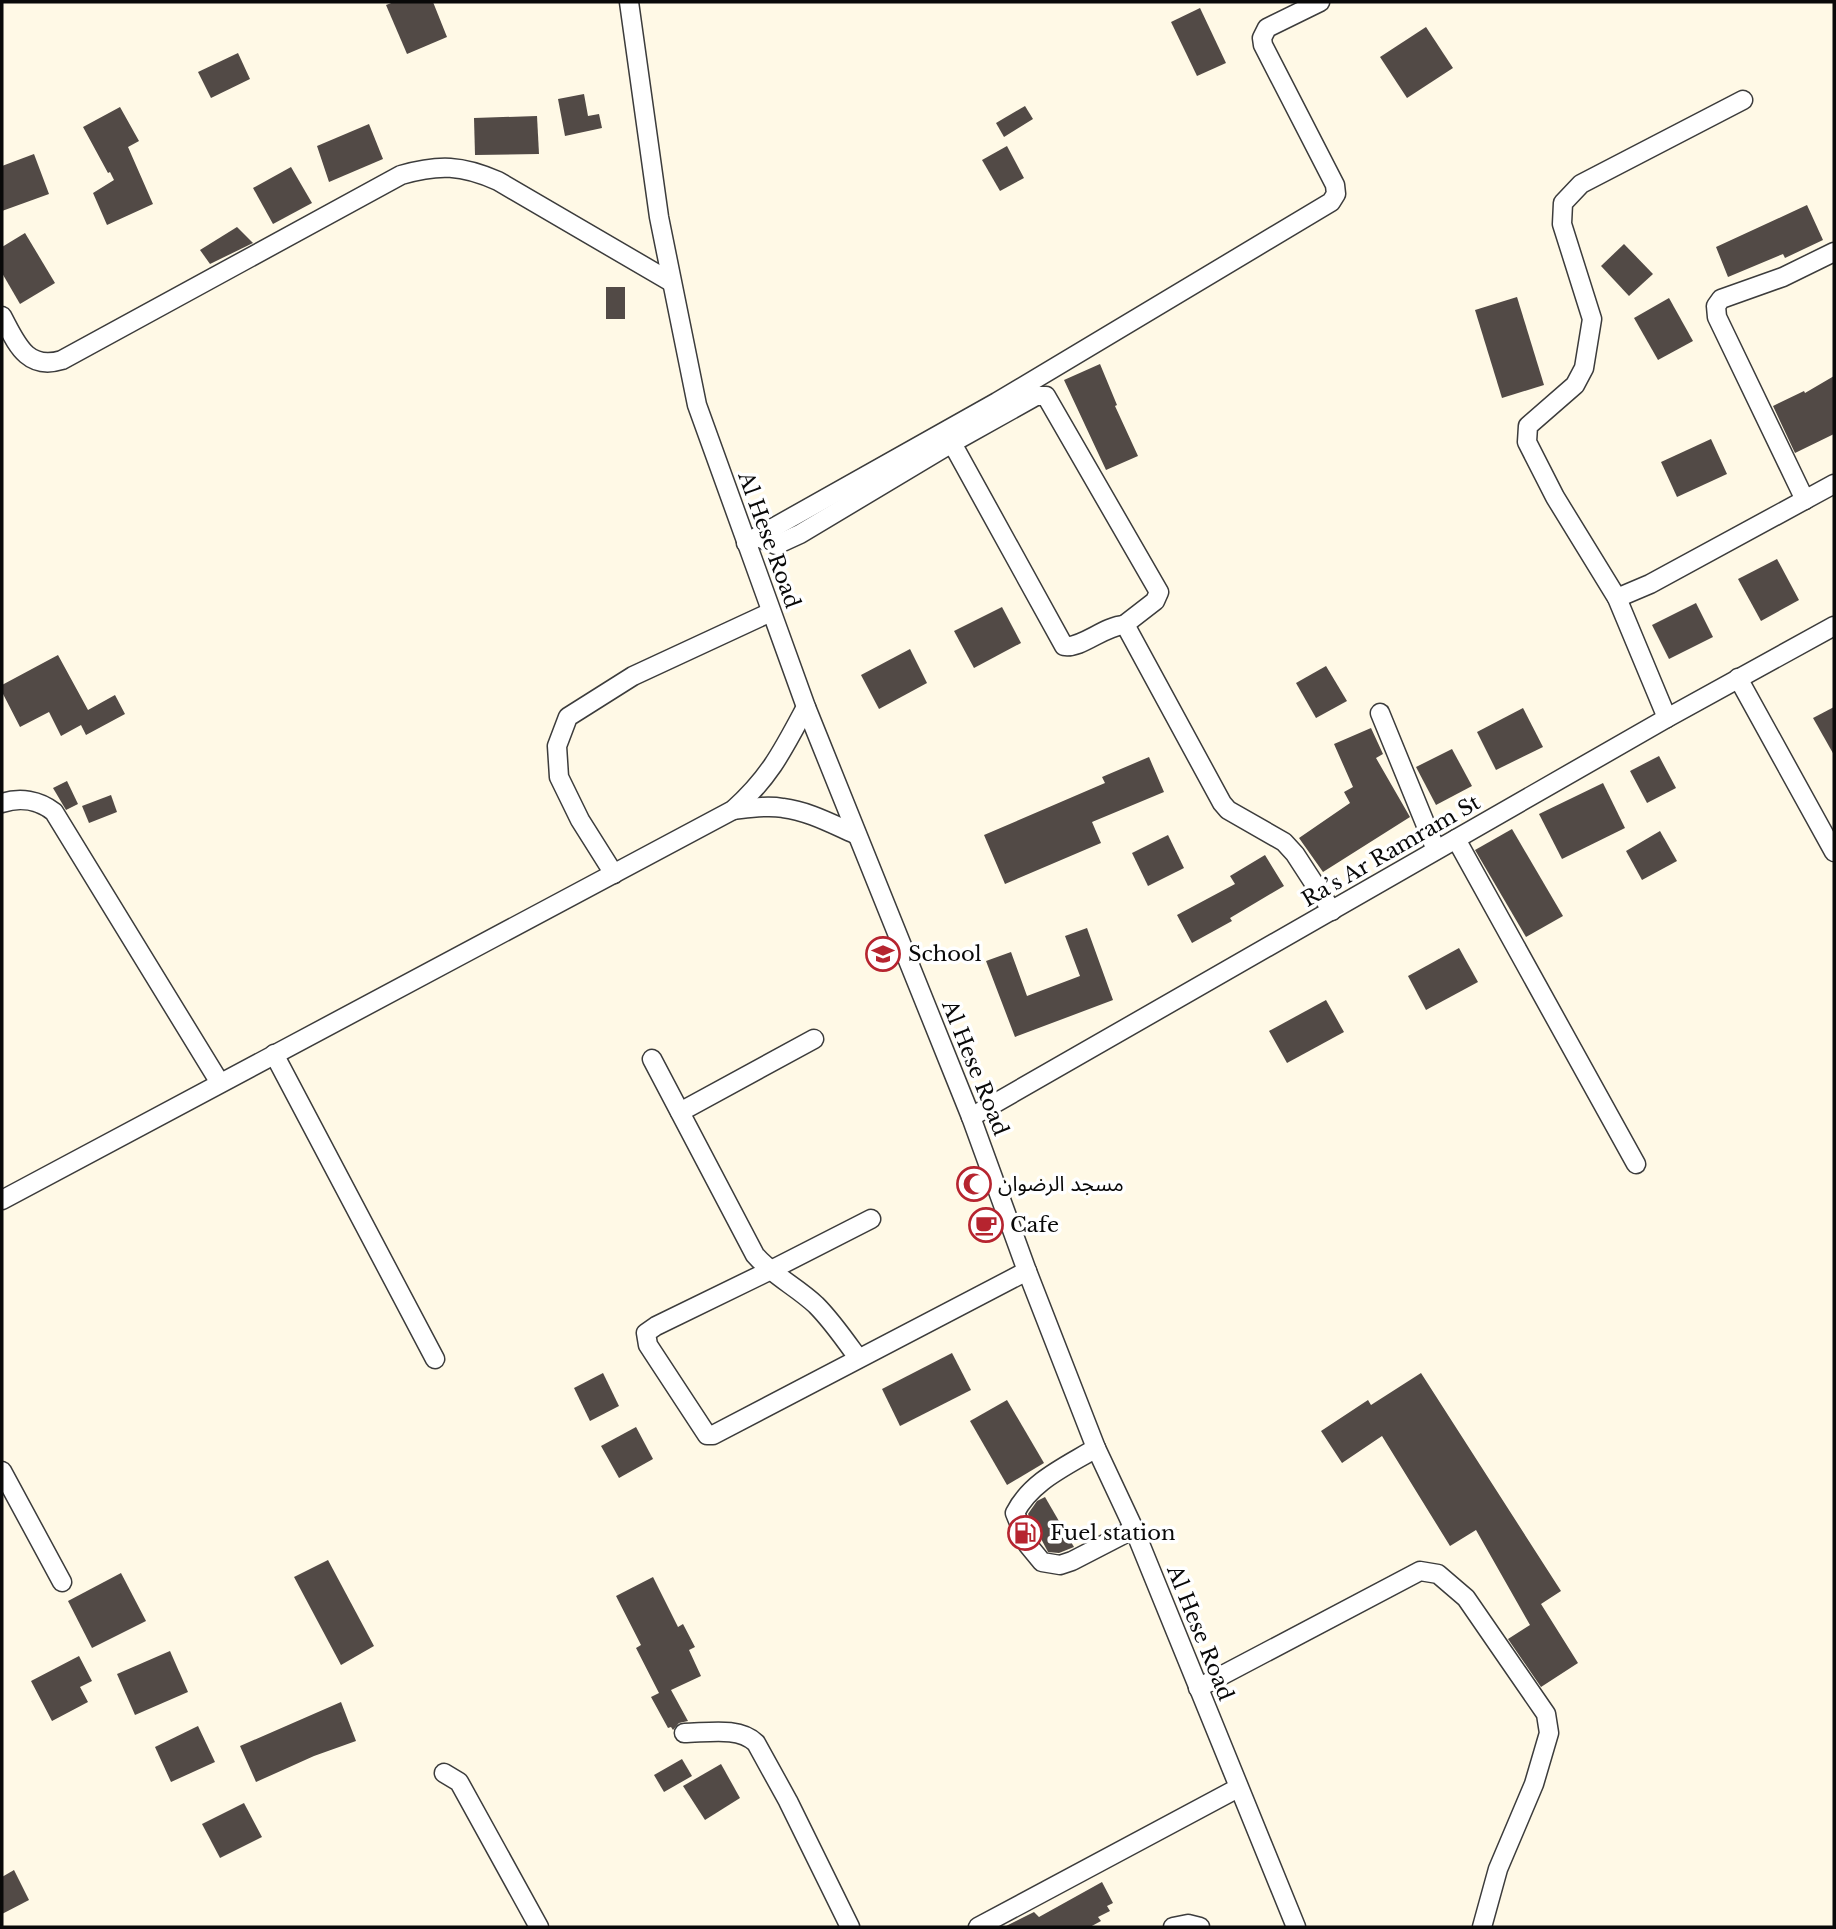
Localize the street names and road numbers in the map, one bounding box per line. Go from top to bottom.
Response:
street label: Al Hese Road [732,467,806,612]
street label: Ra’s Ar Ramram St [1297,789,1485,913]
street label: Al Hese Road [936,996,1014,1139]
street label: Al Hese Road [1161,1561,1239,1704]

